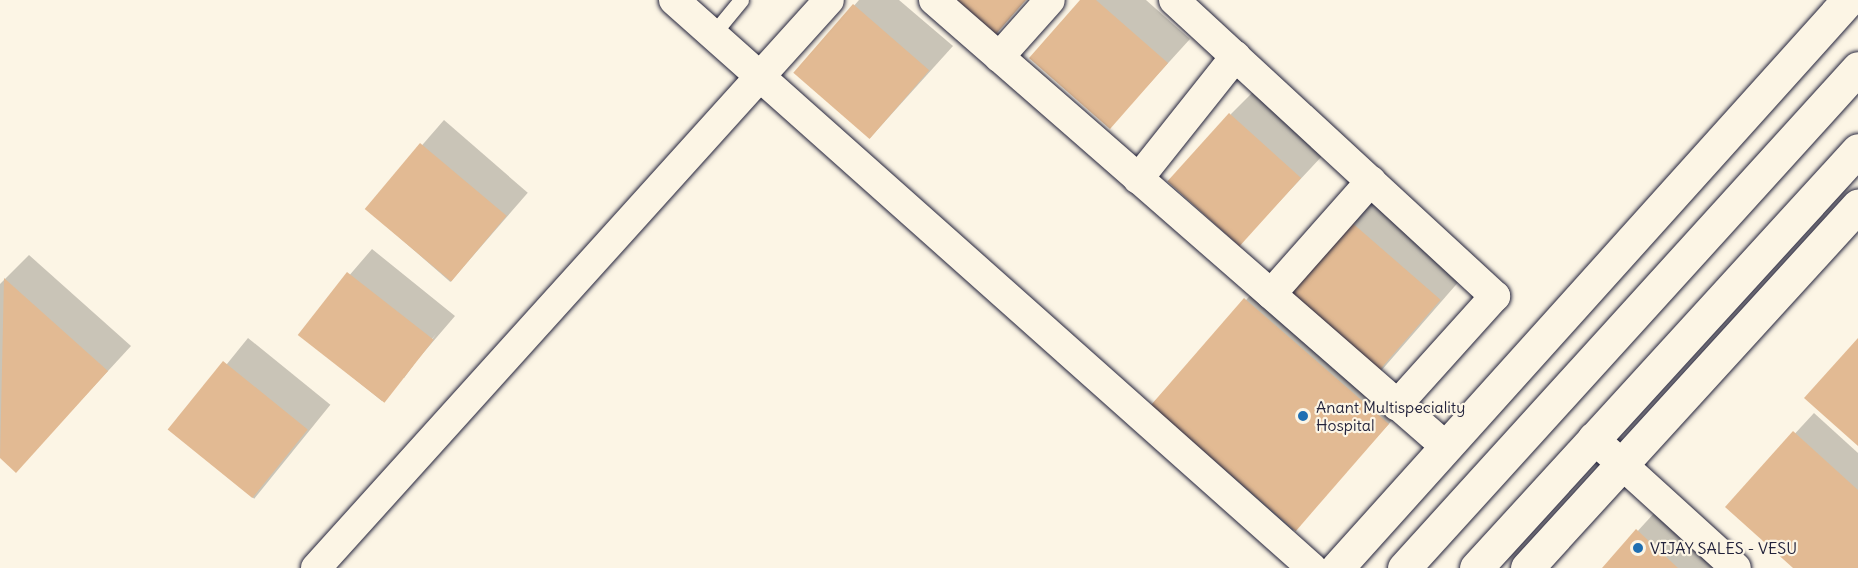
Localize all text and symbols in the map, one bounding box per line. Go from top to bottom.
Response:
place label: Anant Multispeciality Hospital [1316,397,1465,435]
marker: Anant Multispeciality Hospital [1294,407,1312,425]
place label: VIJAY SALES - VESU [1650,538,1797,558]
marker: VIJAY SALES - VESU [1631,541,1645,555]

